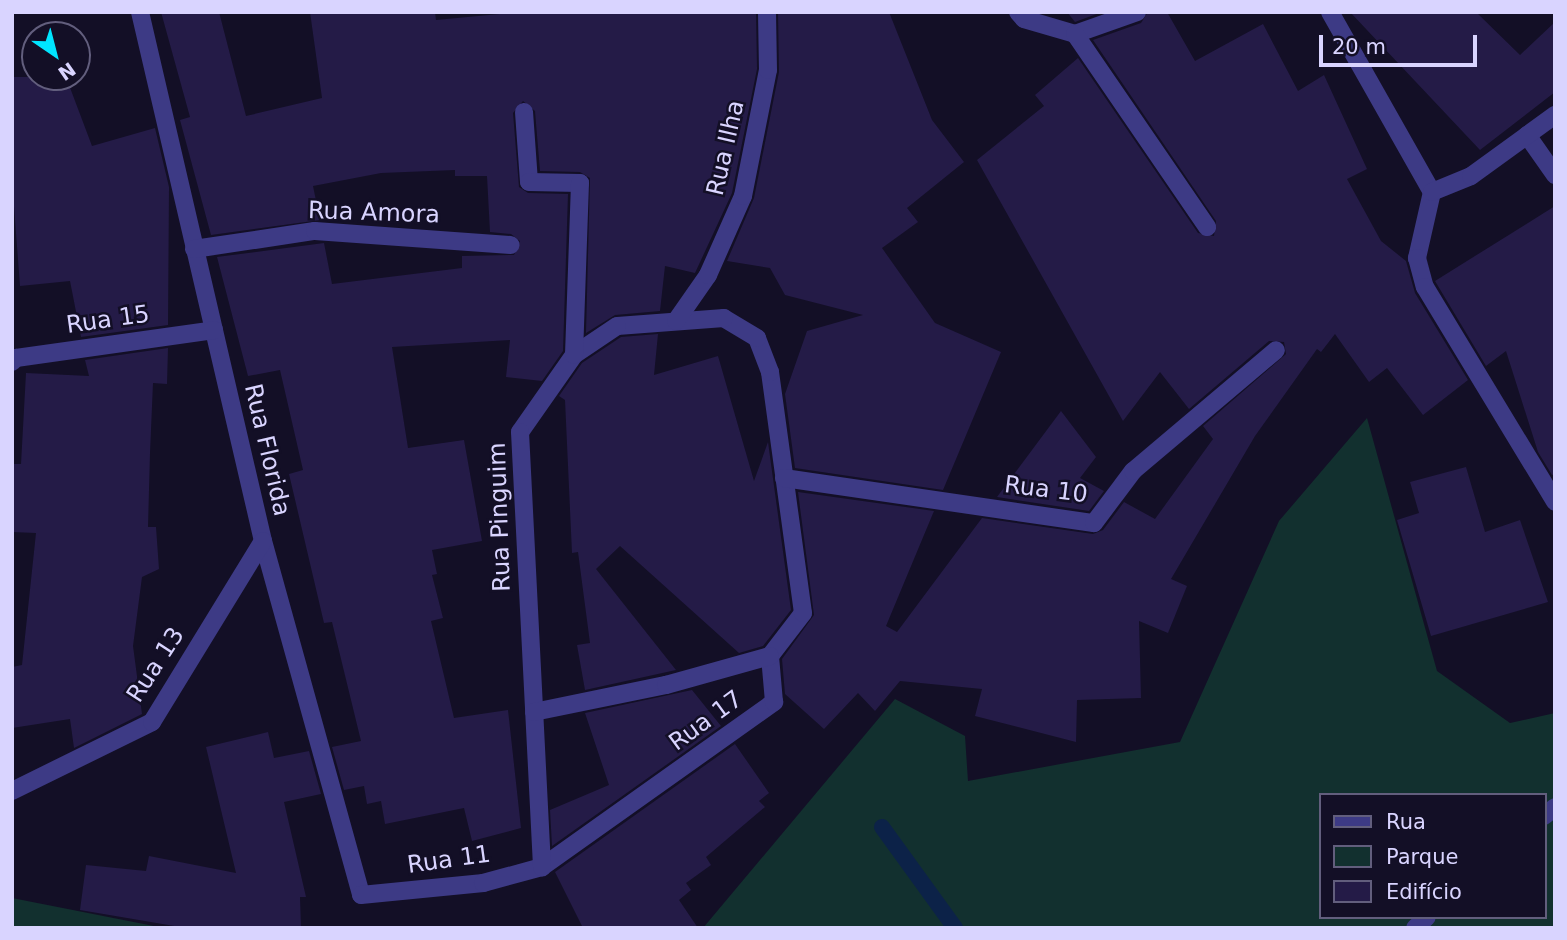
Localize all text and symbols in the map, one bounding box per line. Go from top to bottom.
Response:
north arrow [21,21,91,91]
scale bar [1322,21,1480,65]
text: 20 m [1332,35,1386,59]
text: N [54,58,80,85]
street label: Rua Ilha [701,98,751,198]
street label: Rua Amora [307,196,441,230]
street label: Rua 15 [65,300,151,340]
street label: Rua Florida [238,381,296,519]
street label: Rua Pinguim [483,442,517,592]
street label: Rua 10 [1003,471,1089,509]
street label: Rua 13 [121,622,191,708]
street label: Rua 17 [664,685,748,757]
legend [1318,793,1546,919]
text: Rua [1386,810,1426,834]
street label: Rua 11 [406,840,492,880]
text: Parque [1386,845,1458,869]
text: Edifício [1386,880,1462,904]

